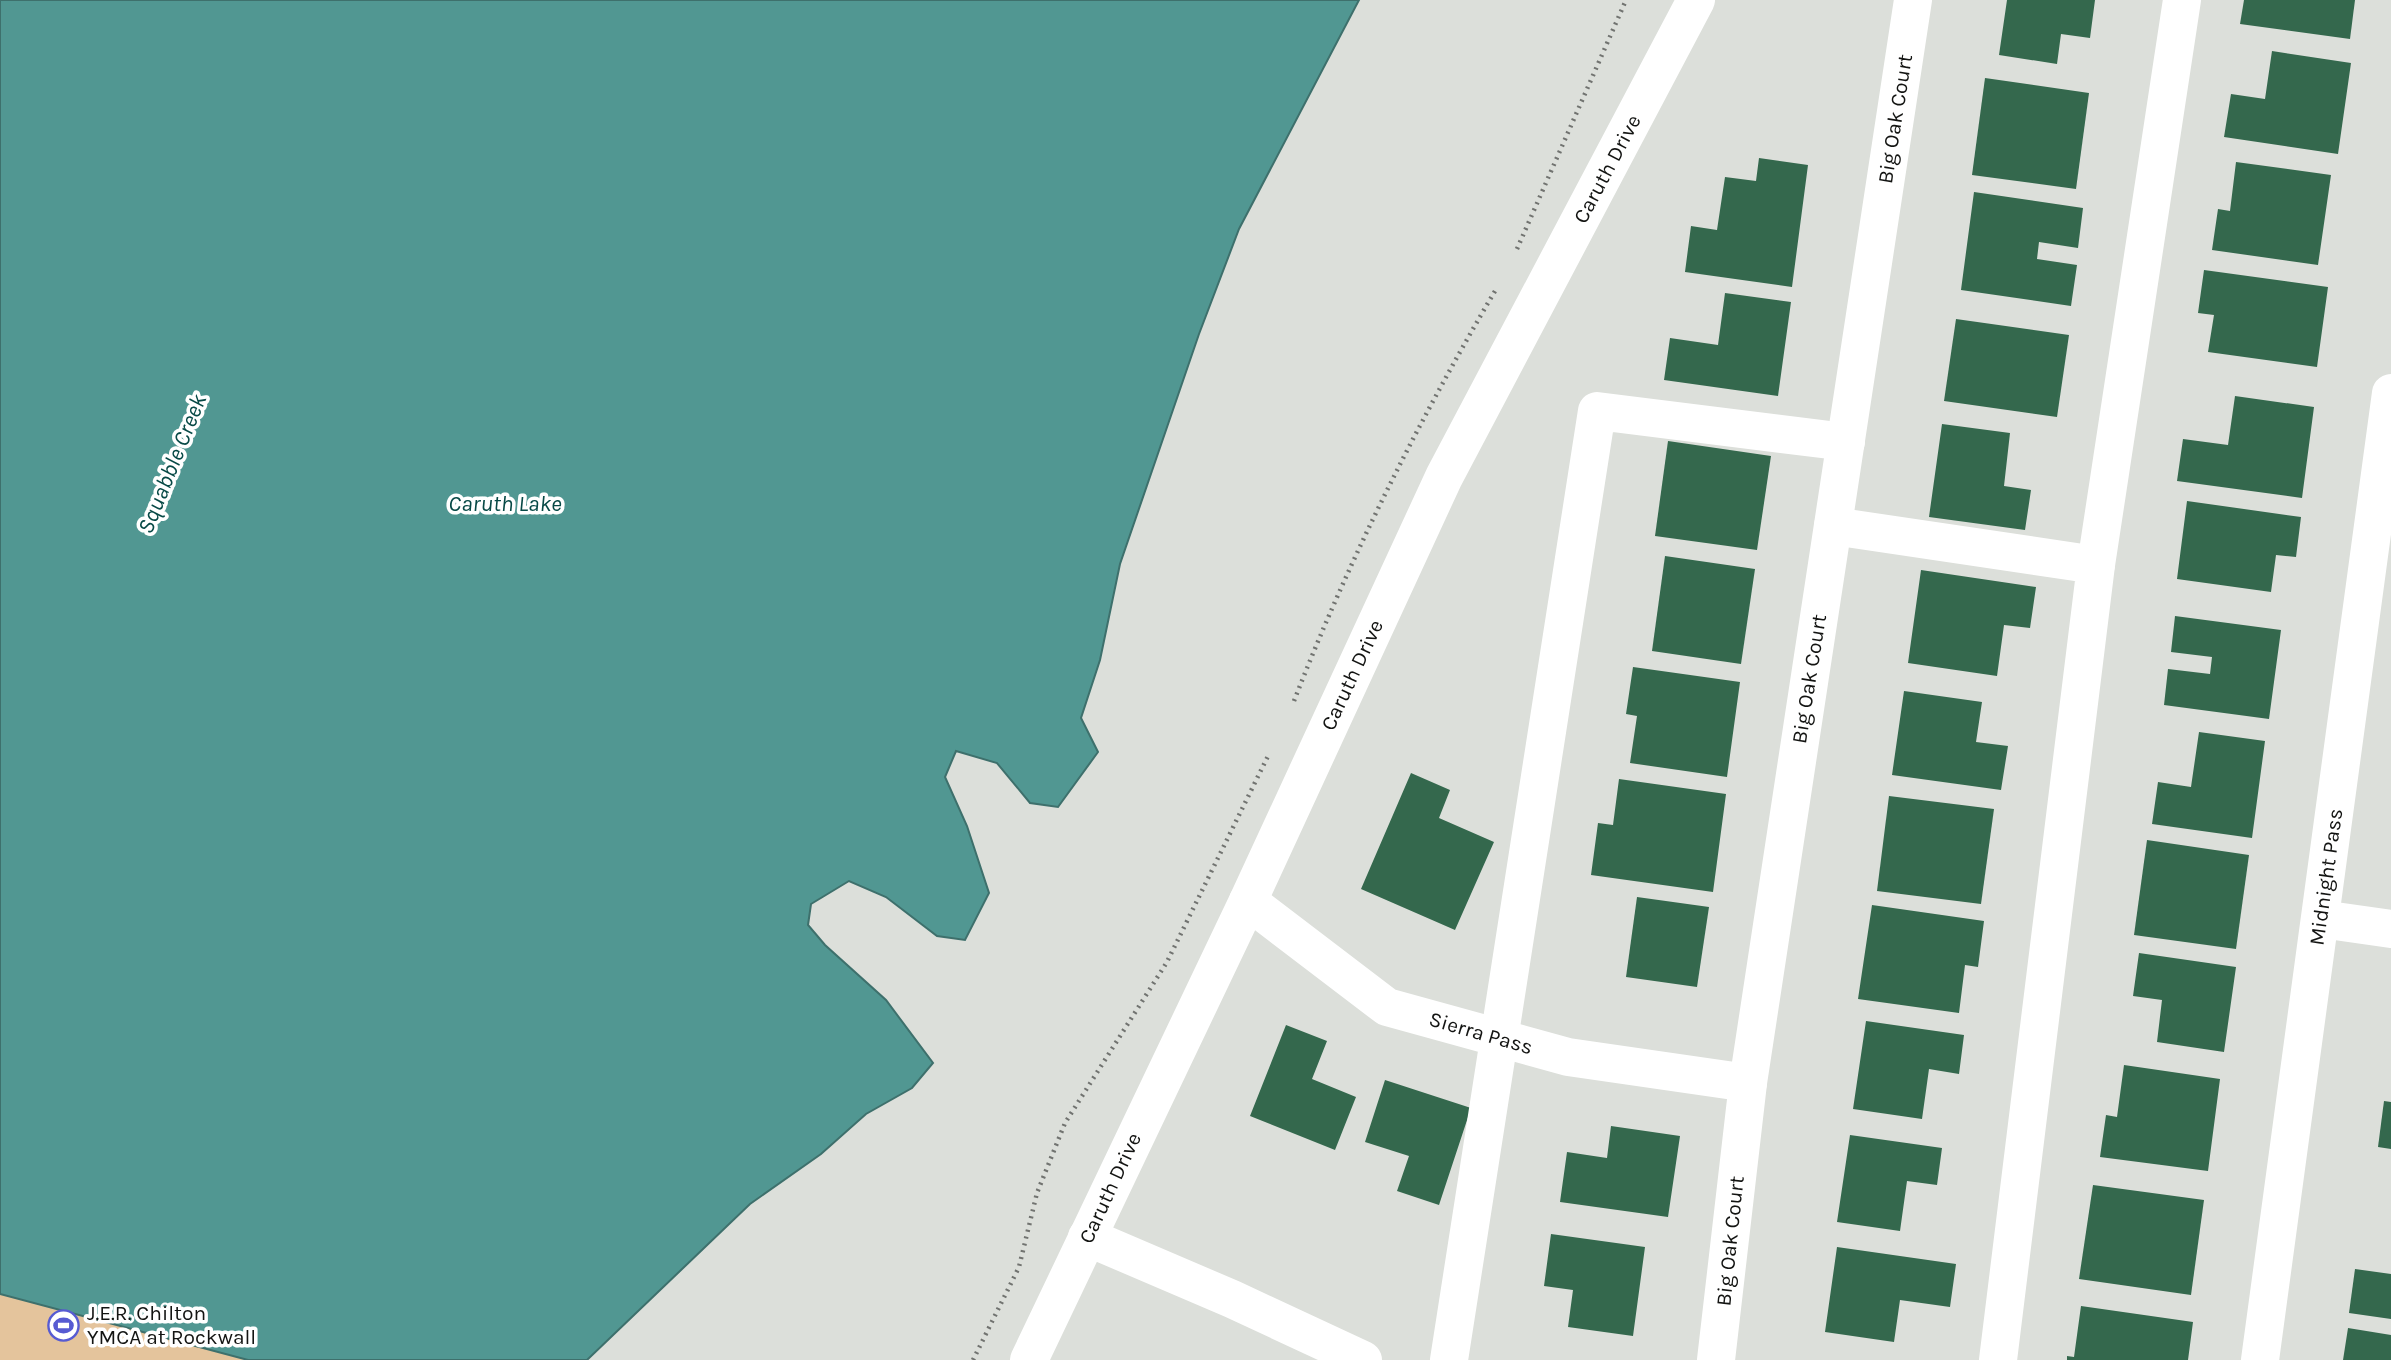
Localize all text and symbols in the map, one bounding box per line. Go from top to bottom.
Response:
street label: Big Oak Court [1873,53,1917,185]
street label: Caruth Drive [1568,111,1646,227]
water label: Squabble Creek [132,390,212,538]
water label: Caruth Lake [448,490,562,517]
street label: Big Oak Court [1787,613,1831,745]
street label: Caruth Drive [1316,616,1388,734]
street label: Midnight Pass [2305,807,2347,947]
street label: Sierra Pass [1426,1007,1536,1059]
street label: Caruth Drive [1074,1129,1146,1247]
street label: Big Oak Court [1711,1175,1749,1307]
place label: J.E.R. Chilton YMCA at Rockwall [87,1301,256,1349]
sports icon: J.E.R. Chilton YMCA at Rockwall [47,1308,81,1342]

